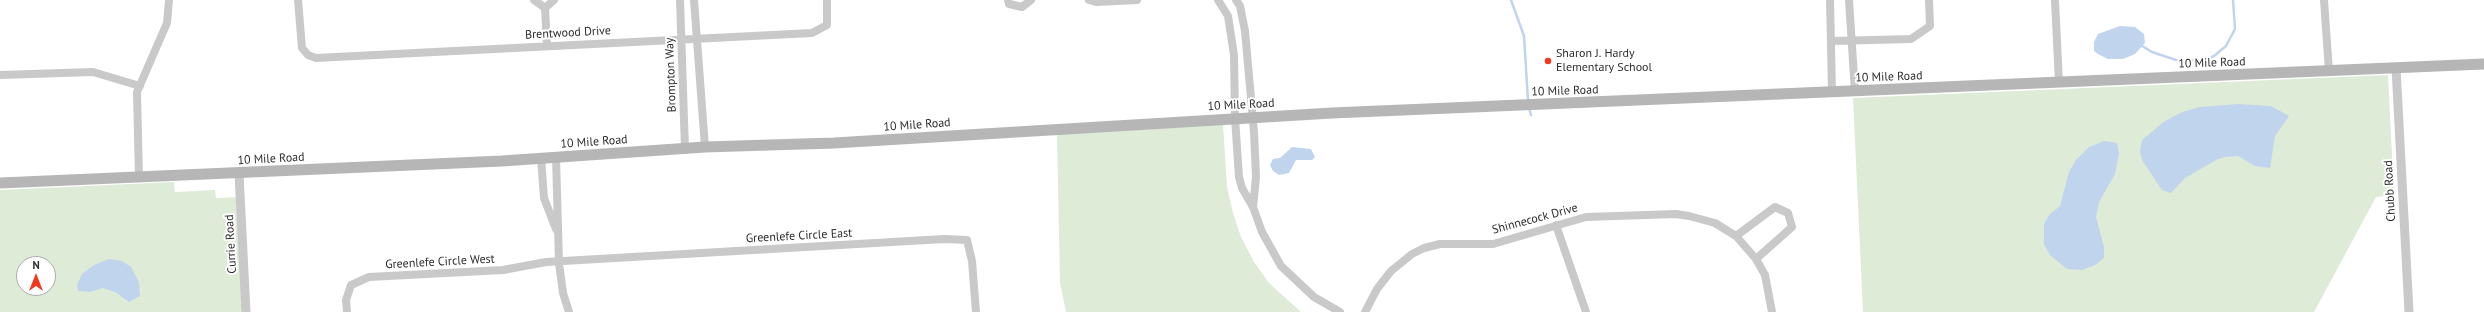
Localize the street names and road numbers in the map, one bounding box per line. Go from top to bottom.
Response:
street label: Brentwood Drive [525,24,611,42]
street label: Brompton Way [662,37,680,113]
street label: 10 Mile Road [2178,55,2246,71]
street label: 10 Mile Road [1855,69,1923,85]
street label: 10 Mile Road [1531,83,1599,99]
street label: 10 Mile Road [1207,96,1275,114]
street label: 10 Mile Road [883,115,951,135]
street label: 10 Mile Road [560,132,628,152]
street label: 10 Mile Road [237,150,305,168]
street label: Chubb Road [2381,160,2399,222]
street label: Shinnecock Drive [1491,201,1579,237]
street label: Currie Road [222,214,240,274]
street label: Greenlefe Circle East [745,226,853,246]
street label: Greenlefe Circle West [385,252,495,272]

